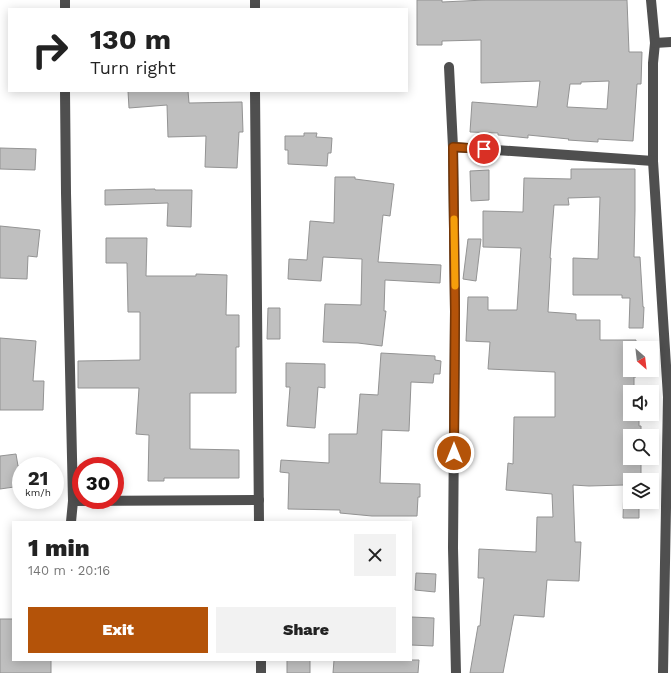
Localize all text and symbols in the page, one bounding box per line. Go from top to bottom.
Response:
text: 130 m [90,23,171,56]
icon: right [24,24,76,76]
text: Turn right [90,57,176,78]
pin [467,132,501,166]
icon: arrive [473,138,495,160]
north arrow [623,341,659,377]
map controls [623,341,659,509]
button: sound [623,385,659,421]
button: search [623,429,659,465]
position arrow [433,432,475,474]
speed limit sign: 30 [72,457,124,509]
text: 21 [28,466,48,490]
button: layers [623,473,659,509]
text: km/h [25,487,51,498]
text: 1 min [28,534,90,562]
button: close [354,534,396,576]
text: 140 m · 20:16 [28,563,110,578]
button: Exit [28,607,208,653]
button: Share [216,607,396,653]

